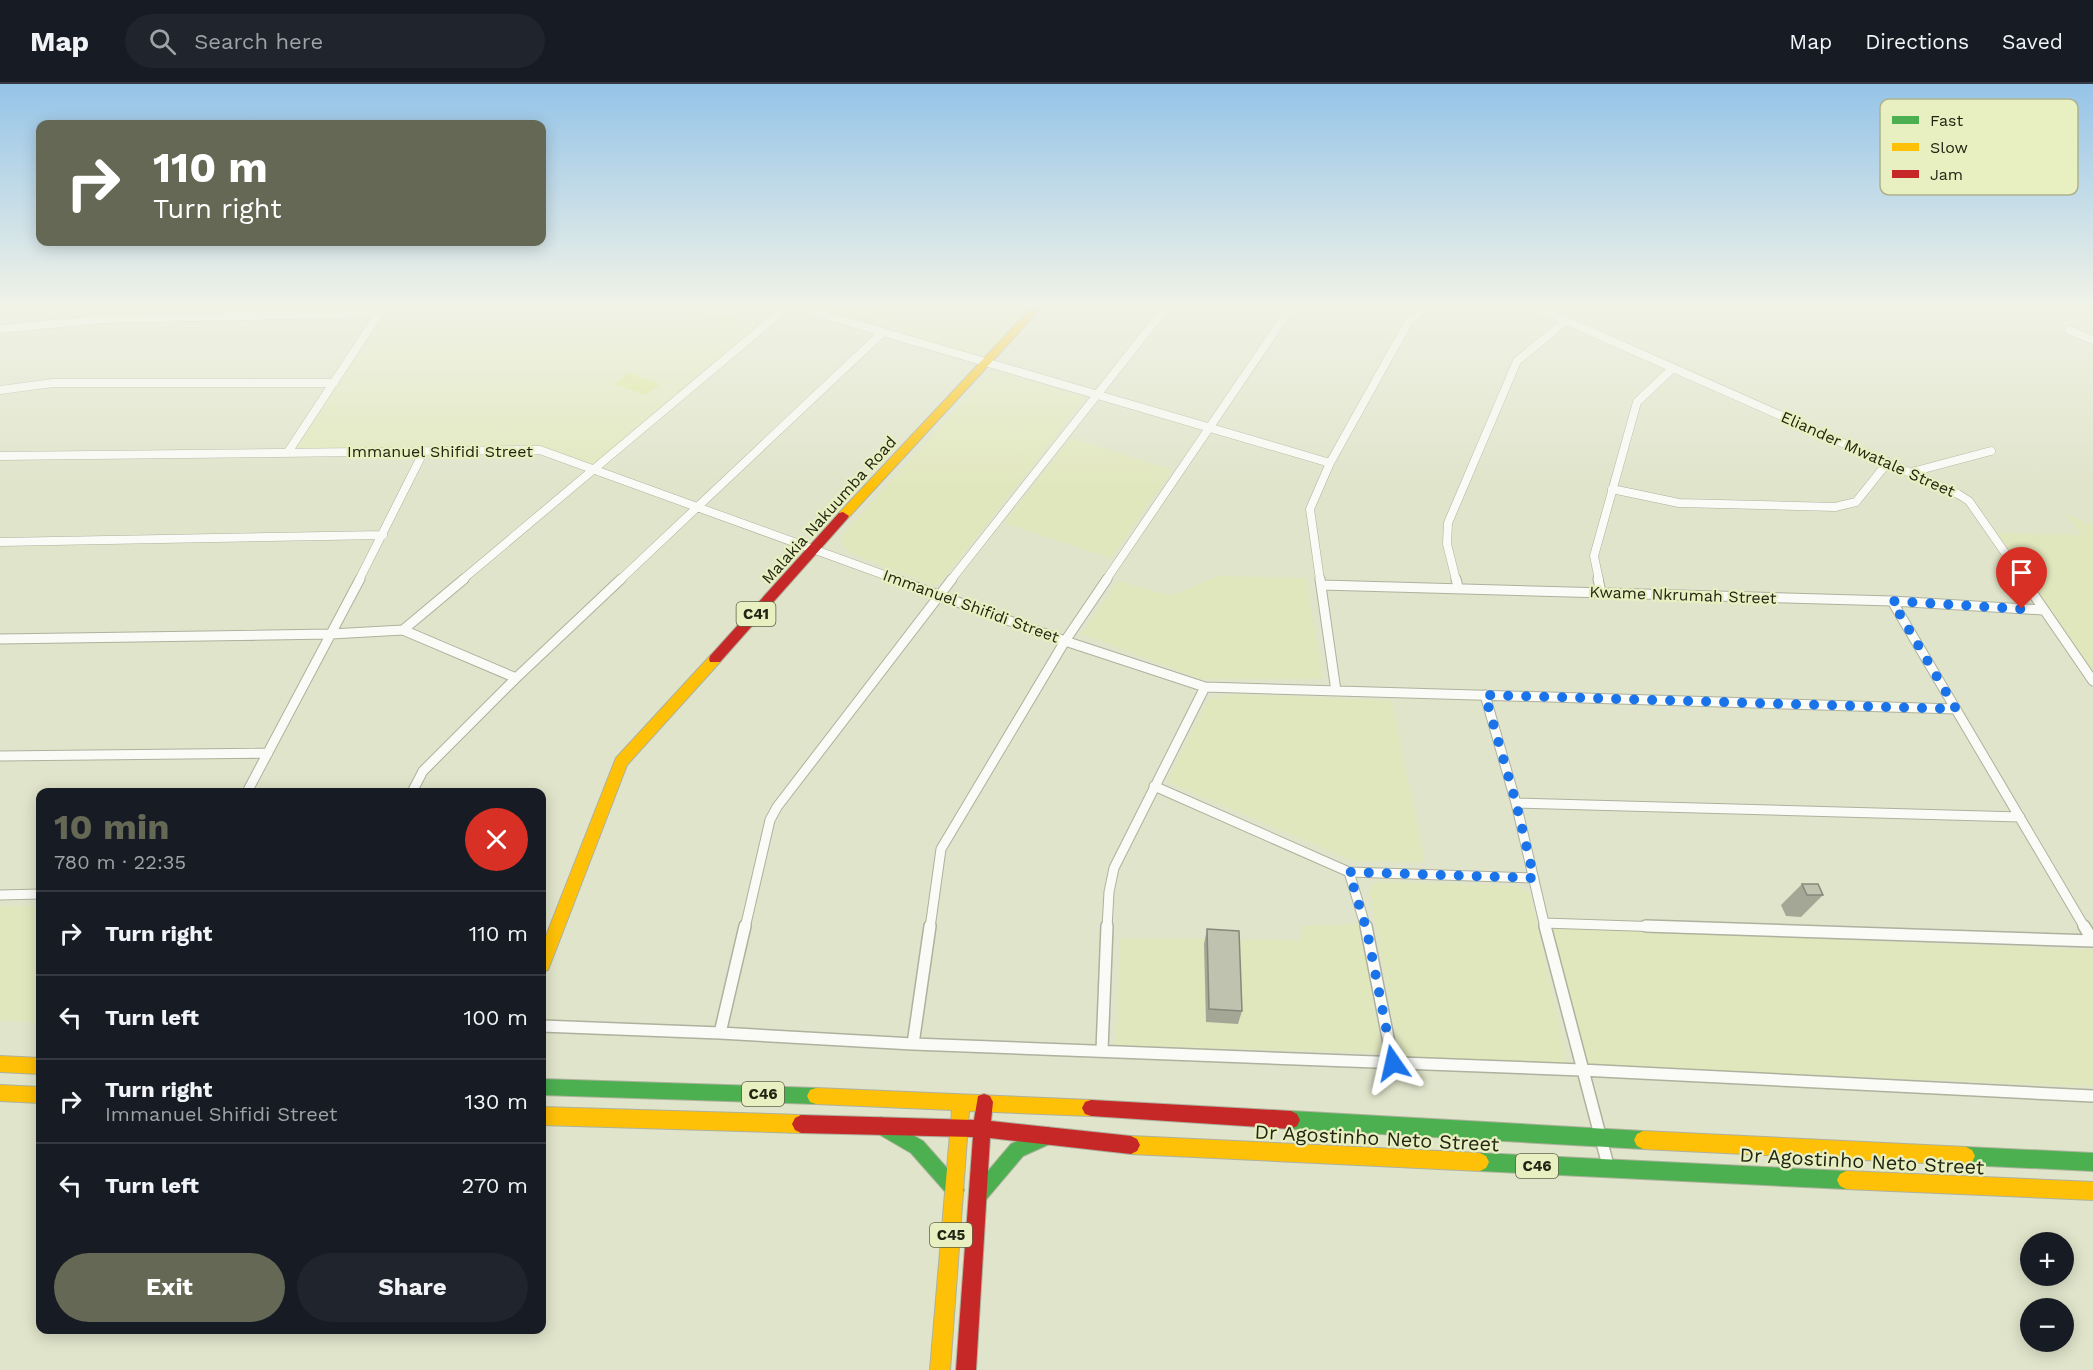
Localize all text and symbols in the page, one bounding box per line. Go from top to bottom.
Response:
search box [125,14,545,68]
text: Map [30,25,89,58]
icon: search [146,25,179,58]
text: Search here [194,29,323,54]
text: Map [1789,29,1832,54]
text: Directions [1865,29,1969,54]
text: Saved [2002,29,2063,54]
legend [1880,99,2078,195]
text: Fast [1930,111,1963,130]
text: Slow [1930,138,1968,157]
text: 110 m [153,143,268,192]
icon: right [54,144,132,222]
text: Jam [1930,165,1963,184]
text: Turn right [153,193,282,225]
street label: Eliander Mwatale Street [1778,407,1958,501]
street label: Malakia Nakuumba Road [758,432,900,588]
street label: Immanuel Shifidi Street [347,442,533,461]
pin [1996,547,2047,609]
icon: arrive [2005,556,2038,589]
street label: Immanuel Shifidi Street [880,565,1062,647]
street label: Kwame Nkrumah Street [1589,582,1777,608]
road number: C41 [736,602,776,626]
text: 10 min [54,806,170,848]
button: close [465,808,528,871]
text: 780 m · 22:35 [54,850,186,874]
icon: right [54,917,87,950]
text: Turn right [105,921,212,946]
text: 110 m [469,921,528,946]
icon: left [54,1001,87,1034]
text: Turn left [105,1005,199,1030]
text: 100 m [464,1005,528,1030]
position arrow [1361,1031,1425,1095]
text: Turn right [105,1077,212,1102]
road number: C46 [742,1082,784,1106]
icon: right [54,1085,87,1118]
text: 130 m [464,1089,528,1114]
text: Immanuel Shifidi Street [105,1102,337,1126]
street label: Dr Agostinho Neto Street [1254,1120,1501,1156]
street label: Dr Agostinho Neto Street [1739,1143,1986,1179]
road number: C46 [1516,1154,1558,1178]
icon: left [54,1169,87,1202]
text: Turn left [105,1173,199,1198]
text: 270 m [462,1173,528,1198]
road number: C45 [930,1223,972,1247]
map controls [2020,1232,2074,1352]
button: + [2020,1232,2074,1286]
button: Exit [54,1253,285,1322]
button: Share [297,1253,528,1322]
button: − [2020,1298,2074,1352]

